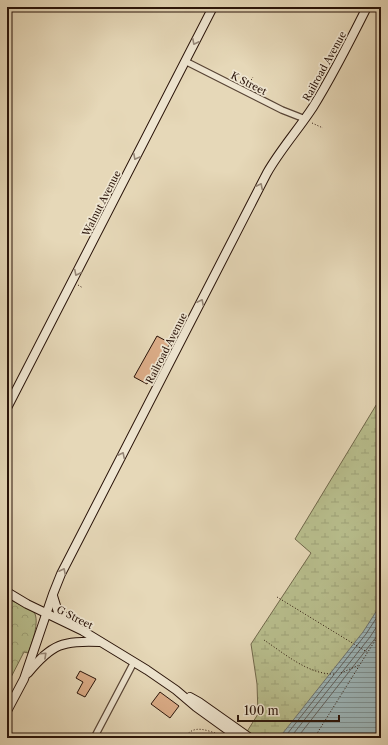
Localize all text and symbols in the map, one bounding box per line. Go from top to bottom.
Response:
street label: Railroad Avenue [300,29,349,104]
one-way arrow [192,38,200,45]
street label: K Street [229,69,269,98]
one-way arrow [133,153,140,161]
street label: Walnut Avenue [79,168,124,239]
one-way arrow [255,183,263,191]
one-way arrow [74,269,81,276]
one-way arrow [196,299,203,306]
street label: Railroad Avenue [143,310,190,386]
one-way arrow [117,452,125,459]
one-way arrow [58,568,66,575]
street label: G Street [54,603,96,632]
one-way arrow [39,653,47,660]
scale bar [238,697,339,723]
text: 100 m [244,703,279,718]

